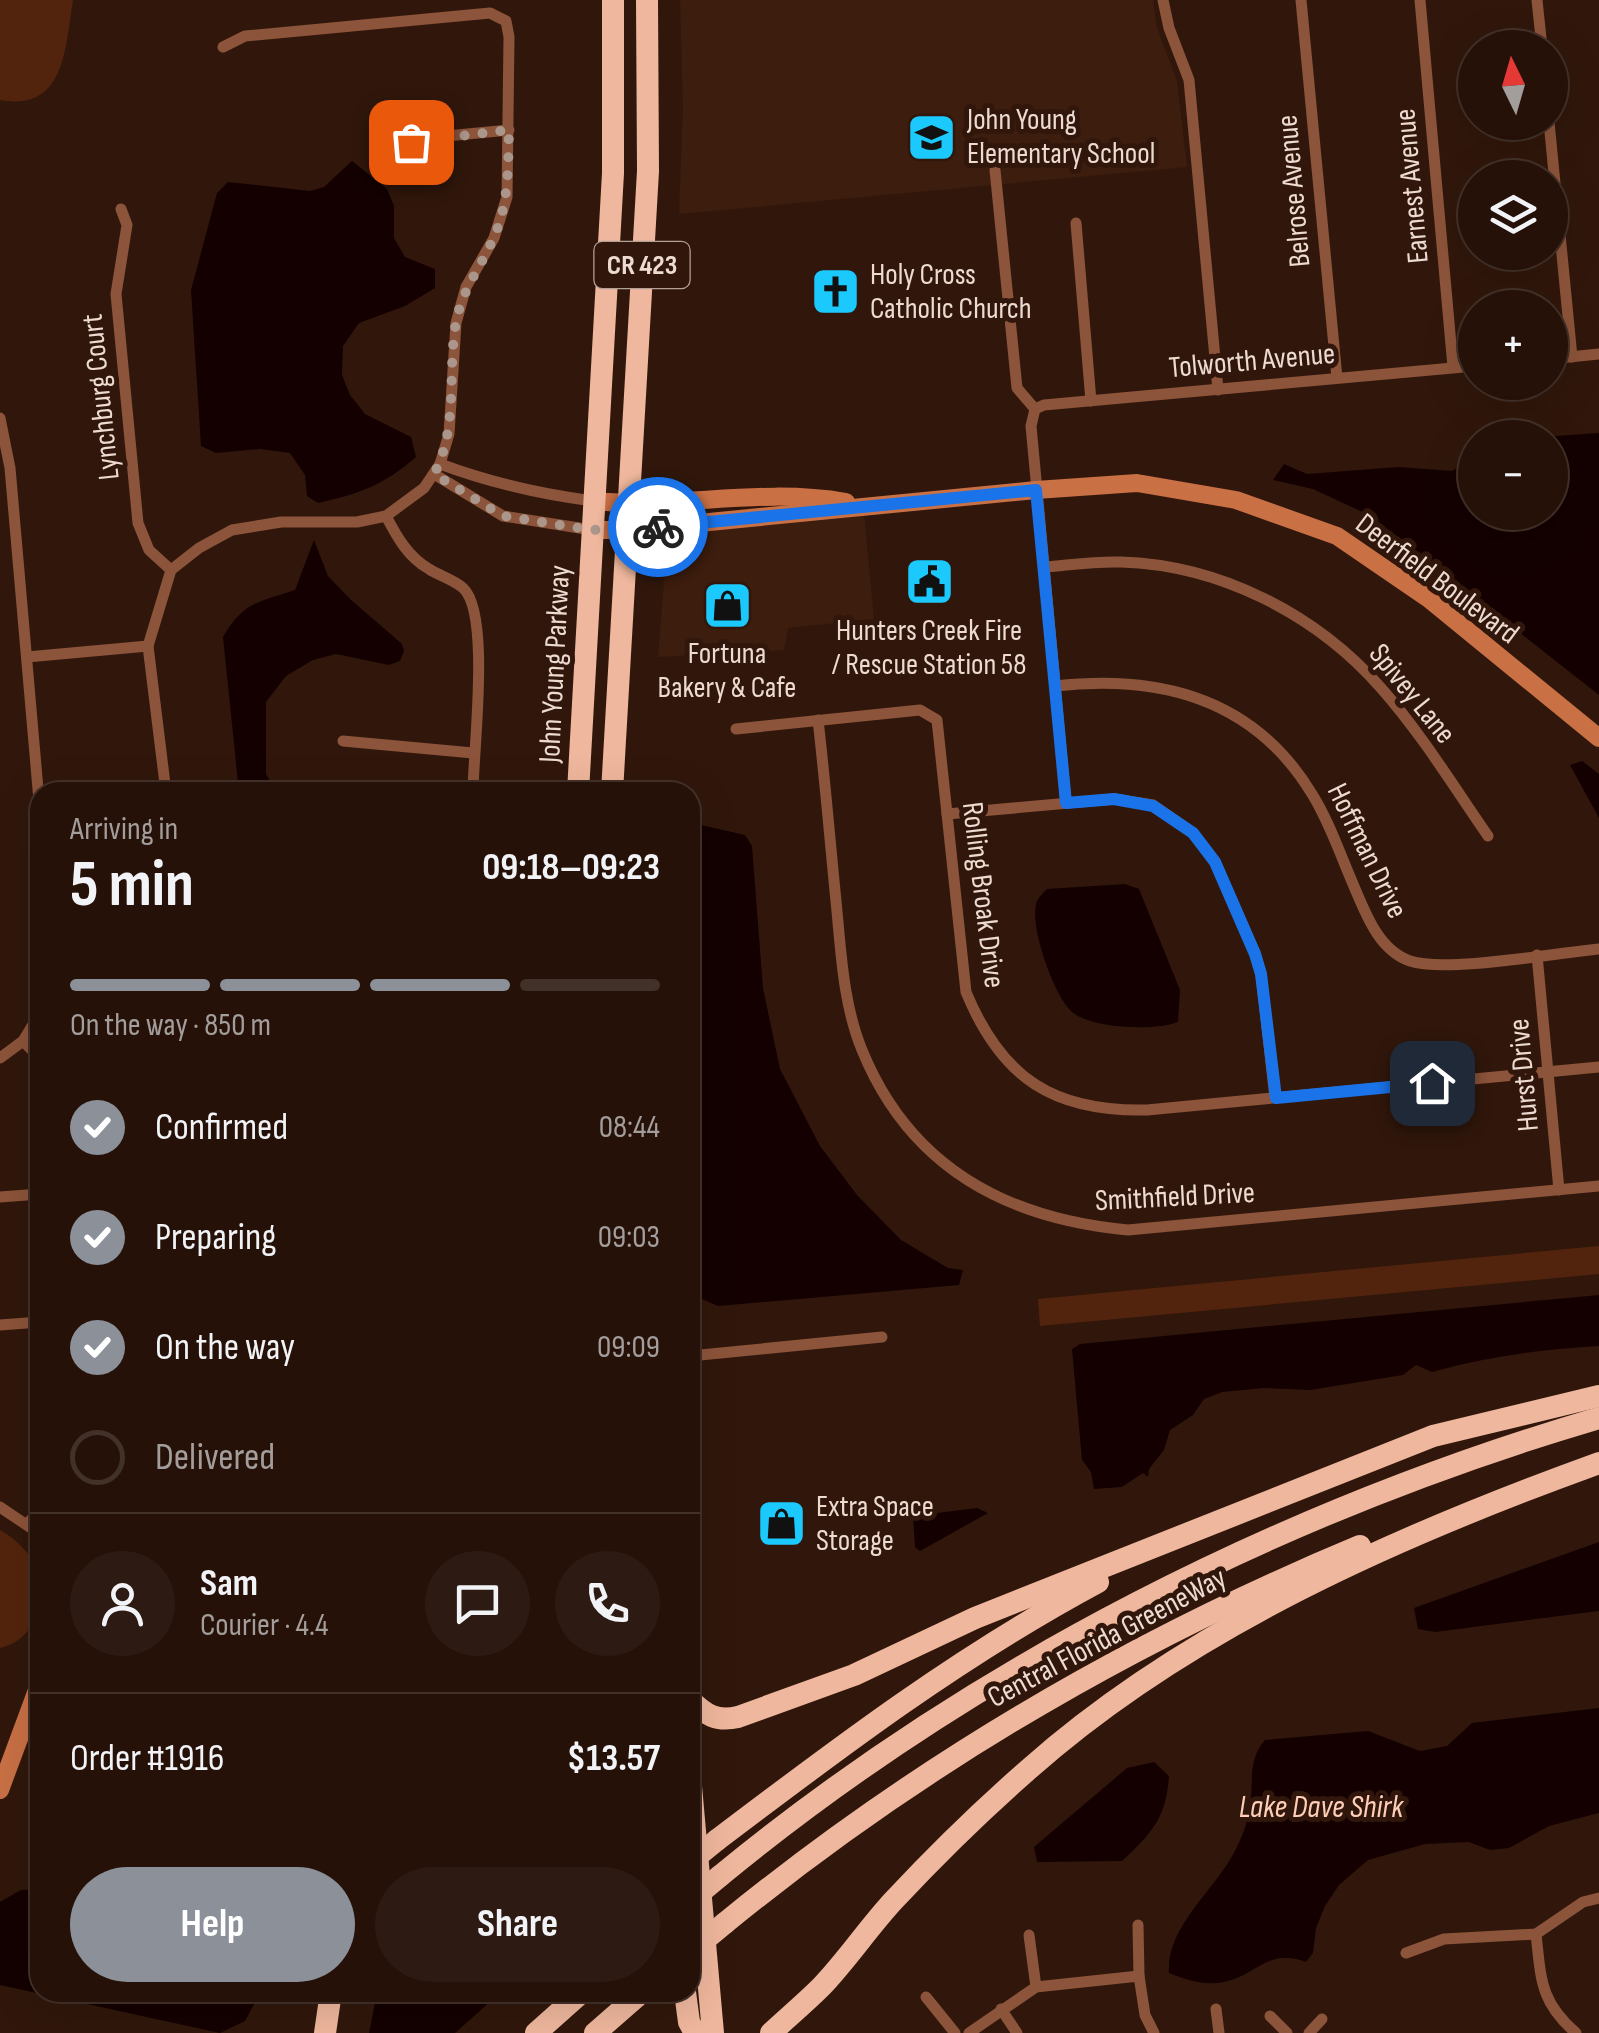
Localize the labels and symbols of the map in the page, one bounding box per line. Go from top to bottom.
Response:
north arrow [1458,30,1568,140]
pin [369,100,454,185]
place label: John Young Elementary School [966,102,1155,172]
street label: Earnest Avenue [1387,107,1437,265]
school or university icon: John Young Elementary School [906,111,958,163]
street label: Belrose Avenue [1269,113,1319,269]
road number: CR 423 [594,242,690,288]
place label: Holy Cross Catholic Church [870,257,1032,327]
church icon: Holy Cross Catholic Church [809,266,861,318]
street label: Lynchburg Court [74,312,128,482]
street label: Tolworth Avenue [1168,336,1336,386]
courier [608,477,708,577]
street label: Deerfield Boulevard [1348,506,1526,652]
public building icon: Hunters Creek Fire / Rescue Station 58 [903,556,955,608]
street label: John Young Parkway [532,564,578,765]
shop icon: Fortuna Bakery & Cafe [701,579,753,631]
place label: Hunters Creek Fire / Rescue Station 58 [832,613,1026,683]
place label: Fortuna Bakery & Cafe [658,636,796,706]
street label: Spivey Lane [1361,637,1463,751]
street label: Hoffman Drive [1319,778,1415,924]
street label: Rolling Broak Drive [954,800,1012,990]
street label: Hurst Drive [1501,1017,1547,1133]
pin [1390,1041,1475,1126]
street label: Smithfield Drive [1094,1175,1256,1219]
place label: Extra Space Storage [816,1489,934,1559]
shop icon: Extra Space Storage [755,1498,807,1550]
street label: Central Florida GreeneWay [982,1560,1233,1716]
water label: Lake Dave Shirk [1239,1788,1404,1827]

